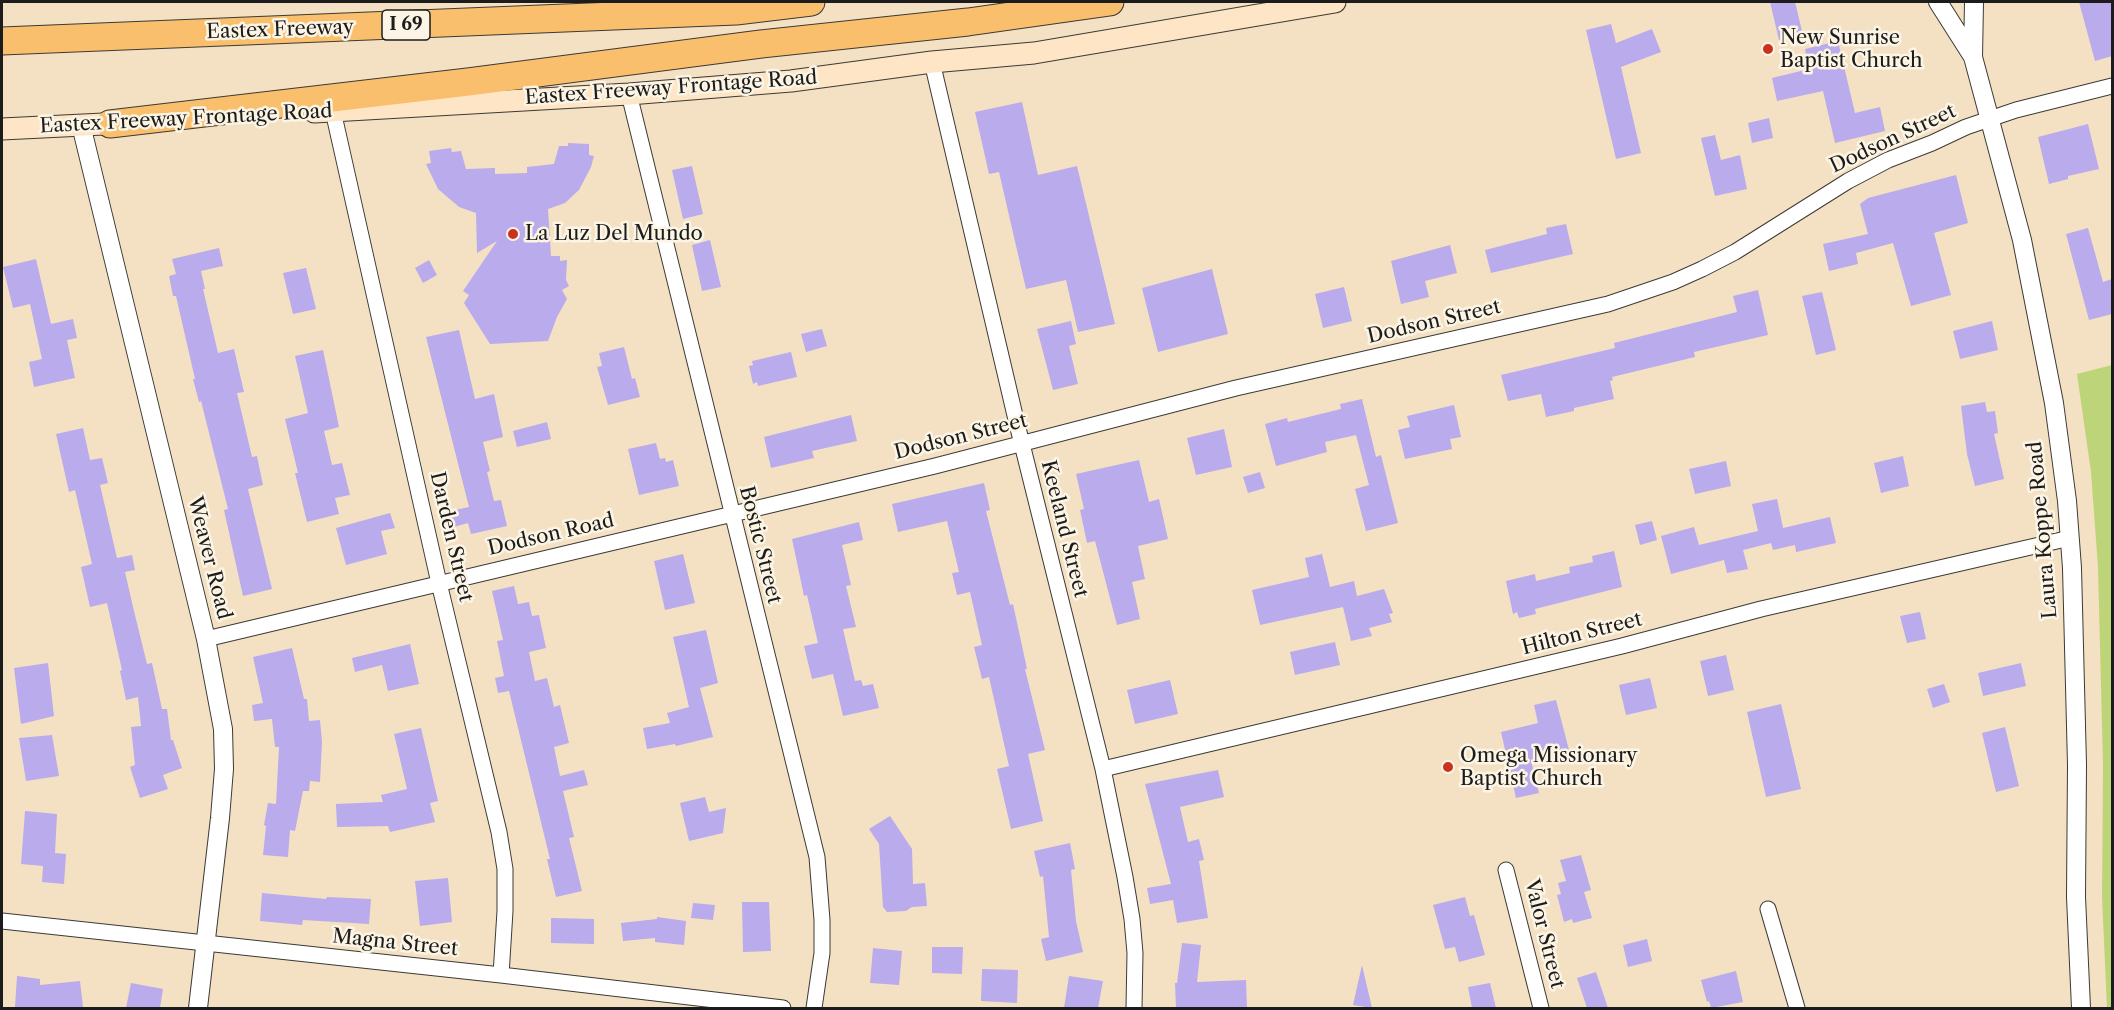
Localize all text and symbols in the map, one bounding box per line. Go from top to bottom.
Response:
road number: I 69 [382,10,430,40]
street label: Eastex Freeway [206,15,354,45]
place label: New Sunrise Baptist Church [1780,26,1922,73]
marker: New Sunrise Baptist Church [1761,42,1775,56]
street label: Eastex Freeway Frontage Road [524,66,818,110]
street label: Eastex Freeway Frontage Road [39,99,333,139]
street label: Dodson Street [1826,99,1960,179]
place label: La Luz Del Mundo [525,222,703,246]
marker: La Luz Del Mundo [506,227,520,241]
street label: Dodson Street [1365,295,1503,349]
street label: Dodson Street [892,409,1030,465]
street label: Laura Koppe Road [2023,440,2063,620]
street label: Keeland Street [1035,458,1093,600]
street label: Darden Street [424,470,478,604]
street label: Bostic Street [734,484,786,606]
street label: Weaver Road [182,494,236,622]
street label: Dodson Road [485,509,617,561]
street label: Hilton Street [1519,607,1645,661]
place label: Omega Missionary Baptist Church [1460,744,1637,791]
marker: Omega Missionary Baptist Church [1441,760,1455,774]
street label: Valor Street [1519,877,1569,991]
street label: Magna Street [331,924,459,962]

